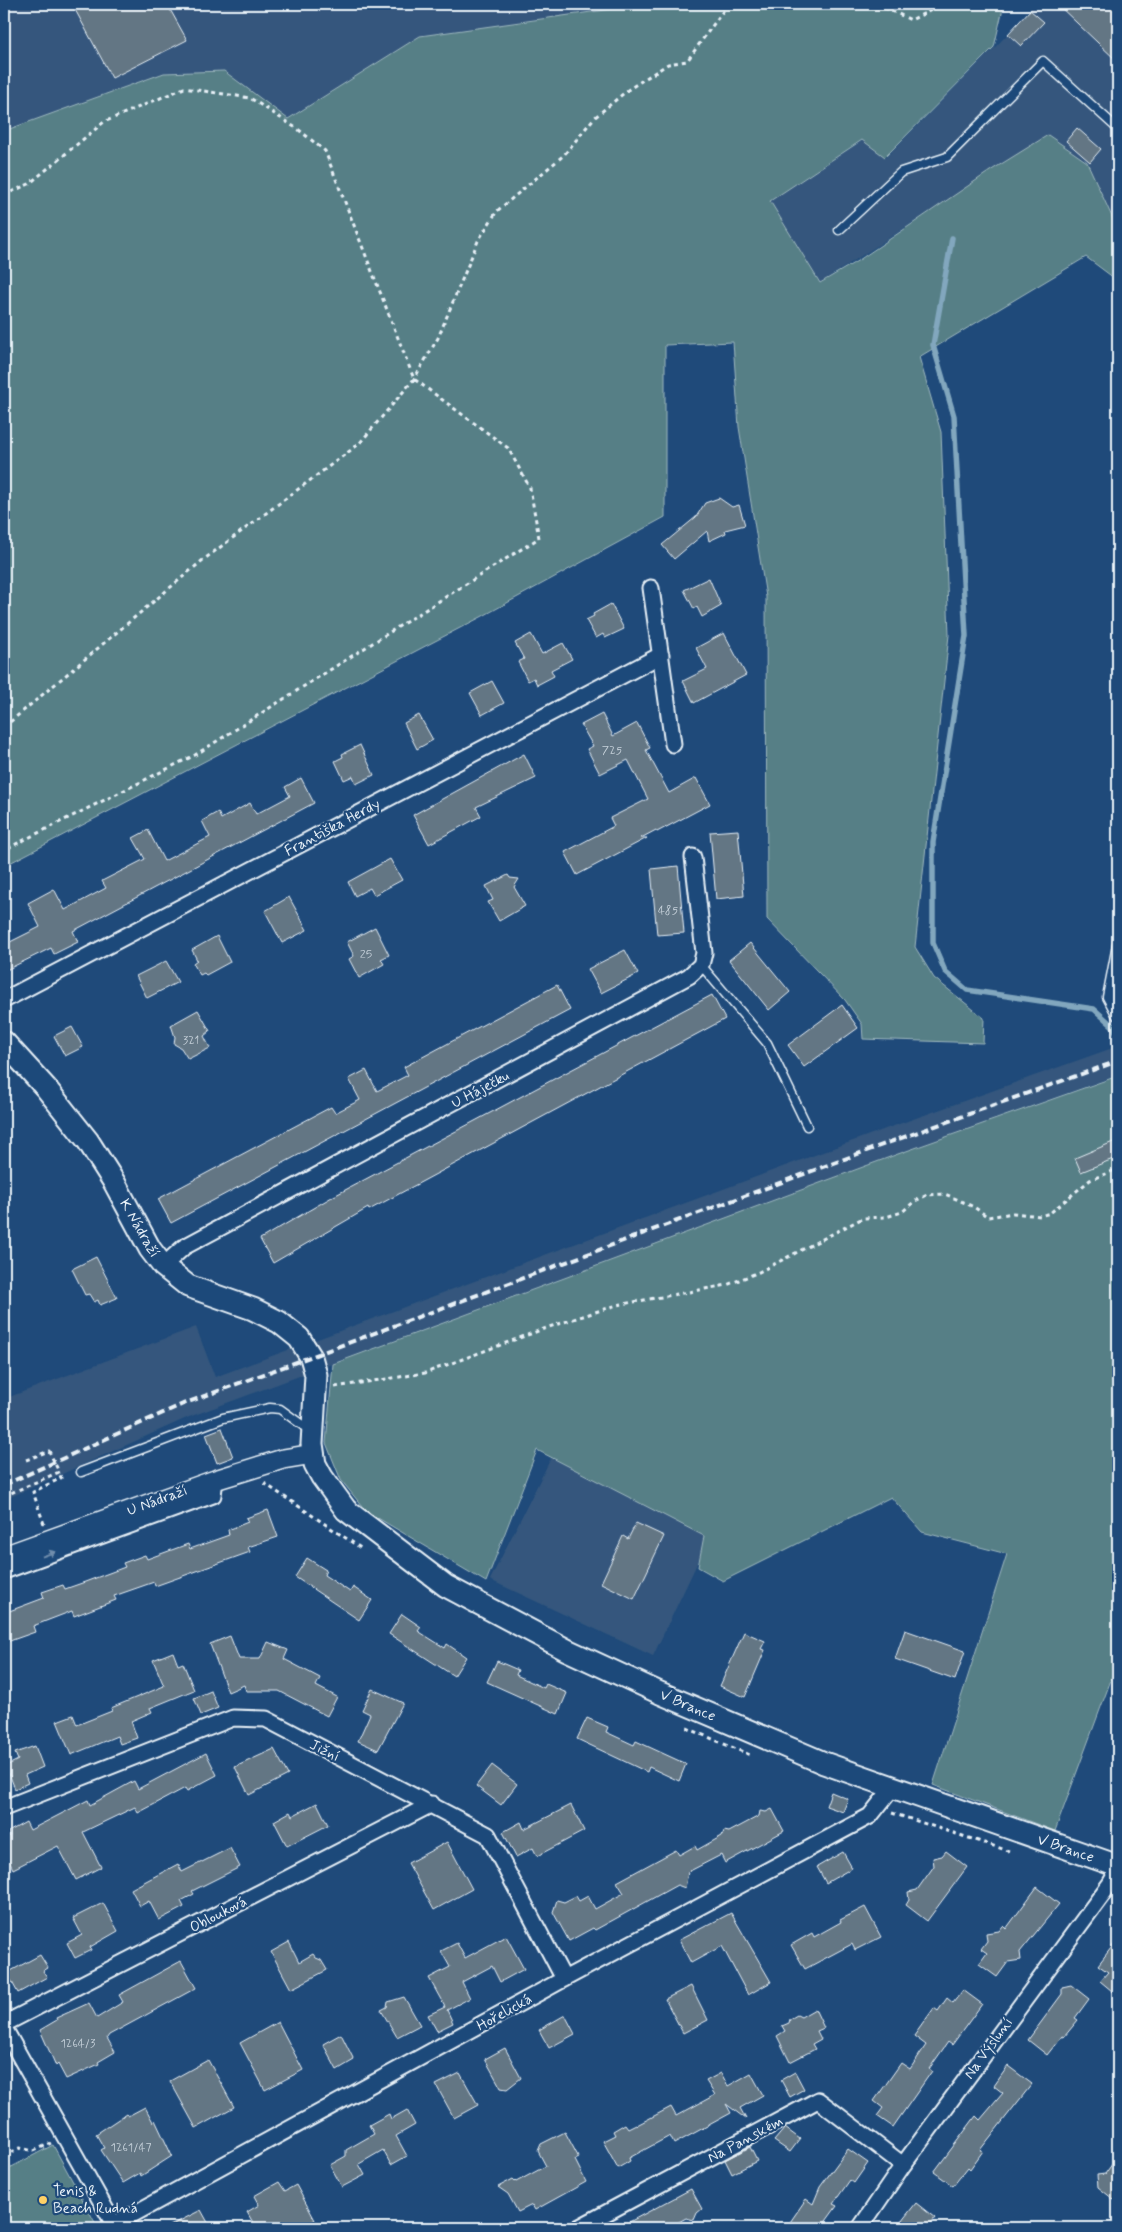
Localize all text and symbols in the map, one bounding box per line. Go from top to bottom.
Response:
house number: 725 [602,743,622,759]
street label: Františka Herdy [281,794,384,862]
house number: 485 [658,903,678,919]
house number: 25 [360,947,372,963]
house number: 321 [183,1033,199,1049]
street label: U Háječku [448,1066,513,1113]
street label: K Nádraží [114,1196,164,1261]
street label: U Nádraží [124,1481,190,1521]
one-way arrow [42,1550,57,1557]
street label: V Brance [657,1685,719,1727]
street label: Jižní [306,1735,343,1767]
street label: V Brance [1035,1830,1097,1868]
street label: Oblouková [186,1892,251,1938]
street label: Hořelická [473,1989,536,2036]
street label: Na Výsluní [960,2014,1018,2083]
house number: 1264/3 [61,2036,96,2052]
street label: Na Panském [704,2112,787,2168]
house number: 1261/47 [111,2140,151,2156]
place label: Tenis & Beach Rudná [53,2182,138,2219]
marker: Tenis & Beach Rudná [37,2194,49,2206]

